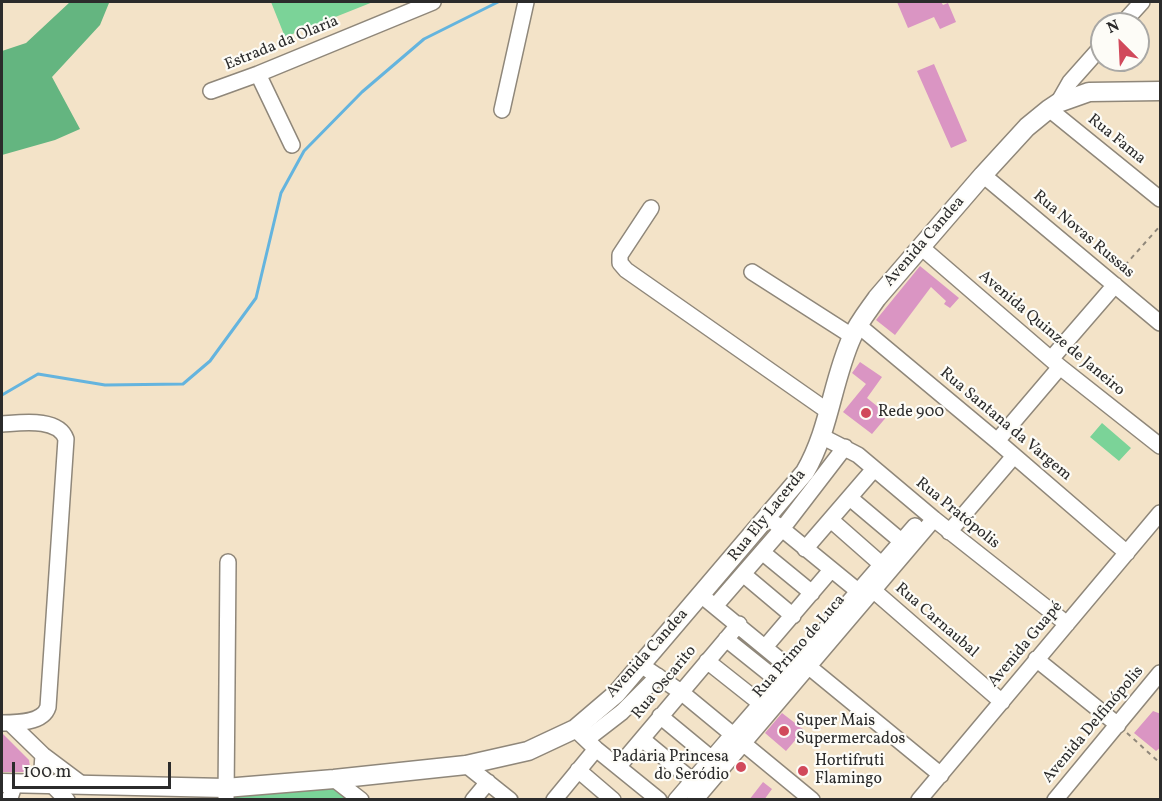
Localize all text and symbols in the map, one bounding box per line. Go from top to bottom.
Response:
street label: Estrada da Olaria [222,12,342,76]
north arrow [1090,12,1150,72]
text: N [1104,15,1123,40]
street label: Rua Fama [1083,111,1149,169]
street label: Rua Novas Russas [1028,187,1138,283]
street label: Avenida Candea [881,193,969,291]
street label: Avenida Quinze de Janeiro [974,267,1128,401]
street label: Rua Santana da Vargem [935,364,1075,486]
place label: Rede 900 [878,403,944,423]
marker: Rede 900 [859,406,873,420]
street label: Rua Ely Lacerda [725,466,811,566]
street label: Rua Pratópolis [911,474,1003,554]
street label: Rua Carnaubal [890,580,982,662]
street label: Rua Primo de Luca [750,591,850,703]
street label: Avenida Guapé [985,598,1067,692]
street label: Avenida Candea [603,605,693,703]
street label: Rua Oscarito [629,642,701,724]
street label: Avenida Delfinópolis [1039,663,1149,787]
place label: Super Mais Supermercados [796,712,905,750]
marker: Super Mais Supermercados [777,724,791,738]
place label: Padaria Princesa do Seródio [612,748,729,786]
scale bar [15,750,174,788]
place label: Hortifruti Flamingo [815,752,884,790]
text: 100 m [23,760,72,785]
marker: Padaria Princesa do Seródio [734,760,748,774]
marker: Hortifruti Flamingo [796,764,810,778]

